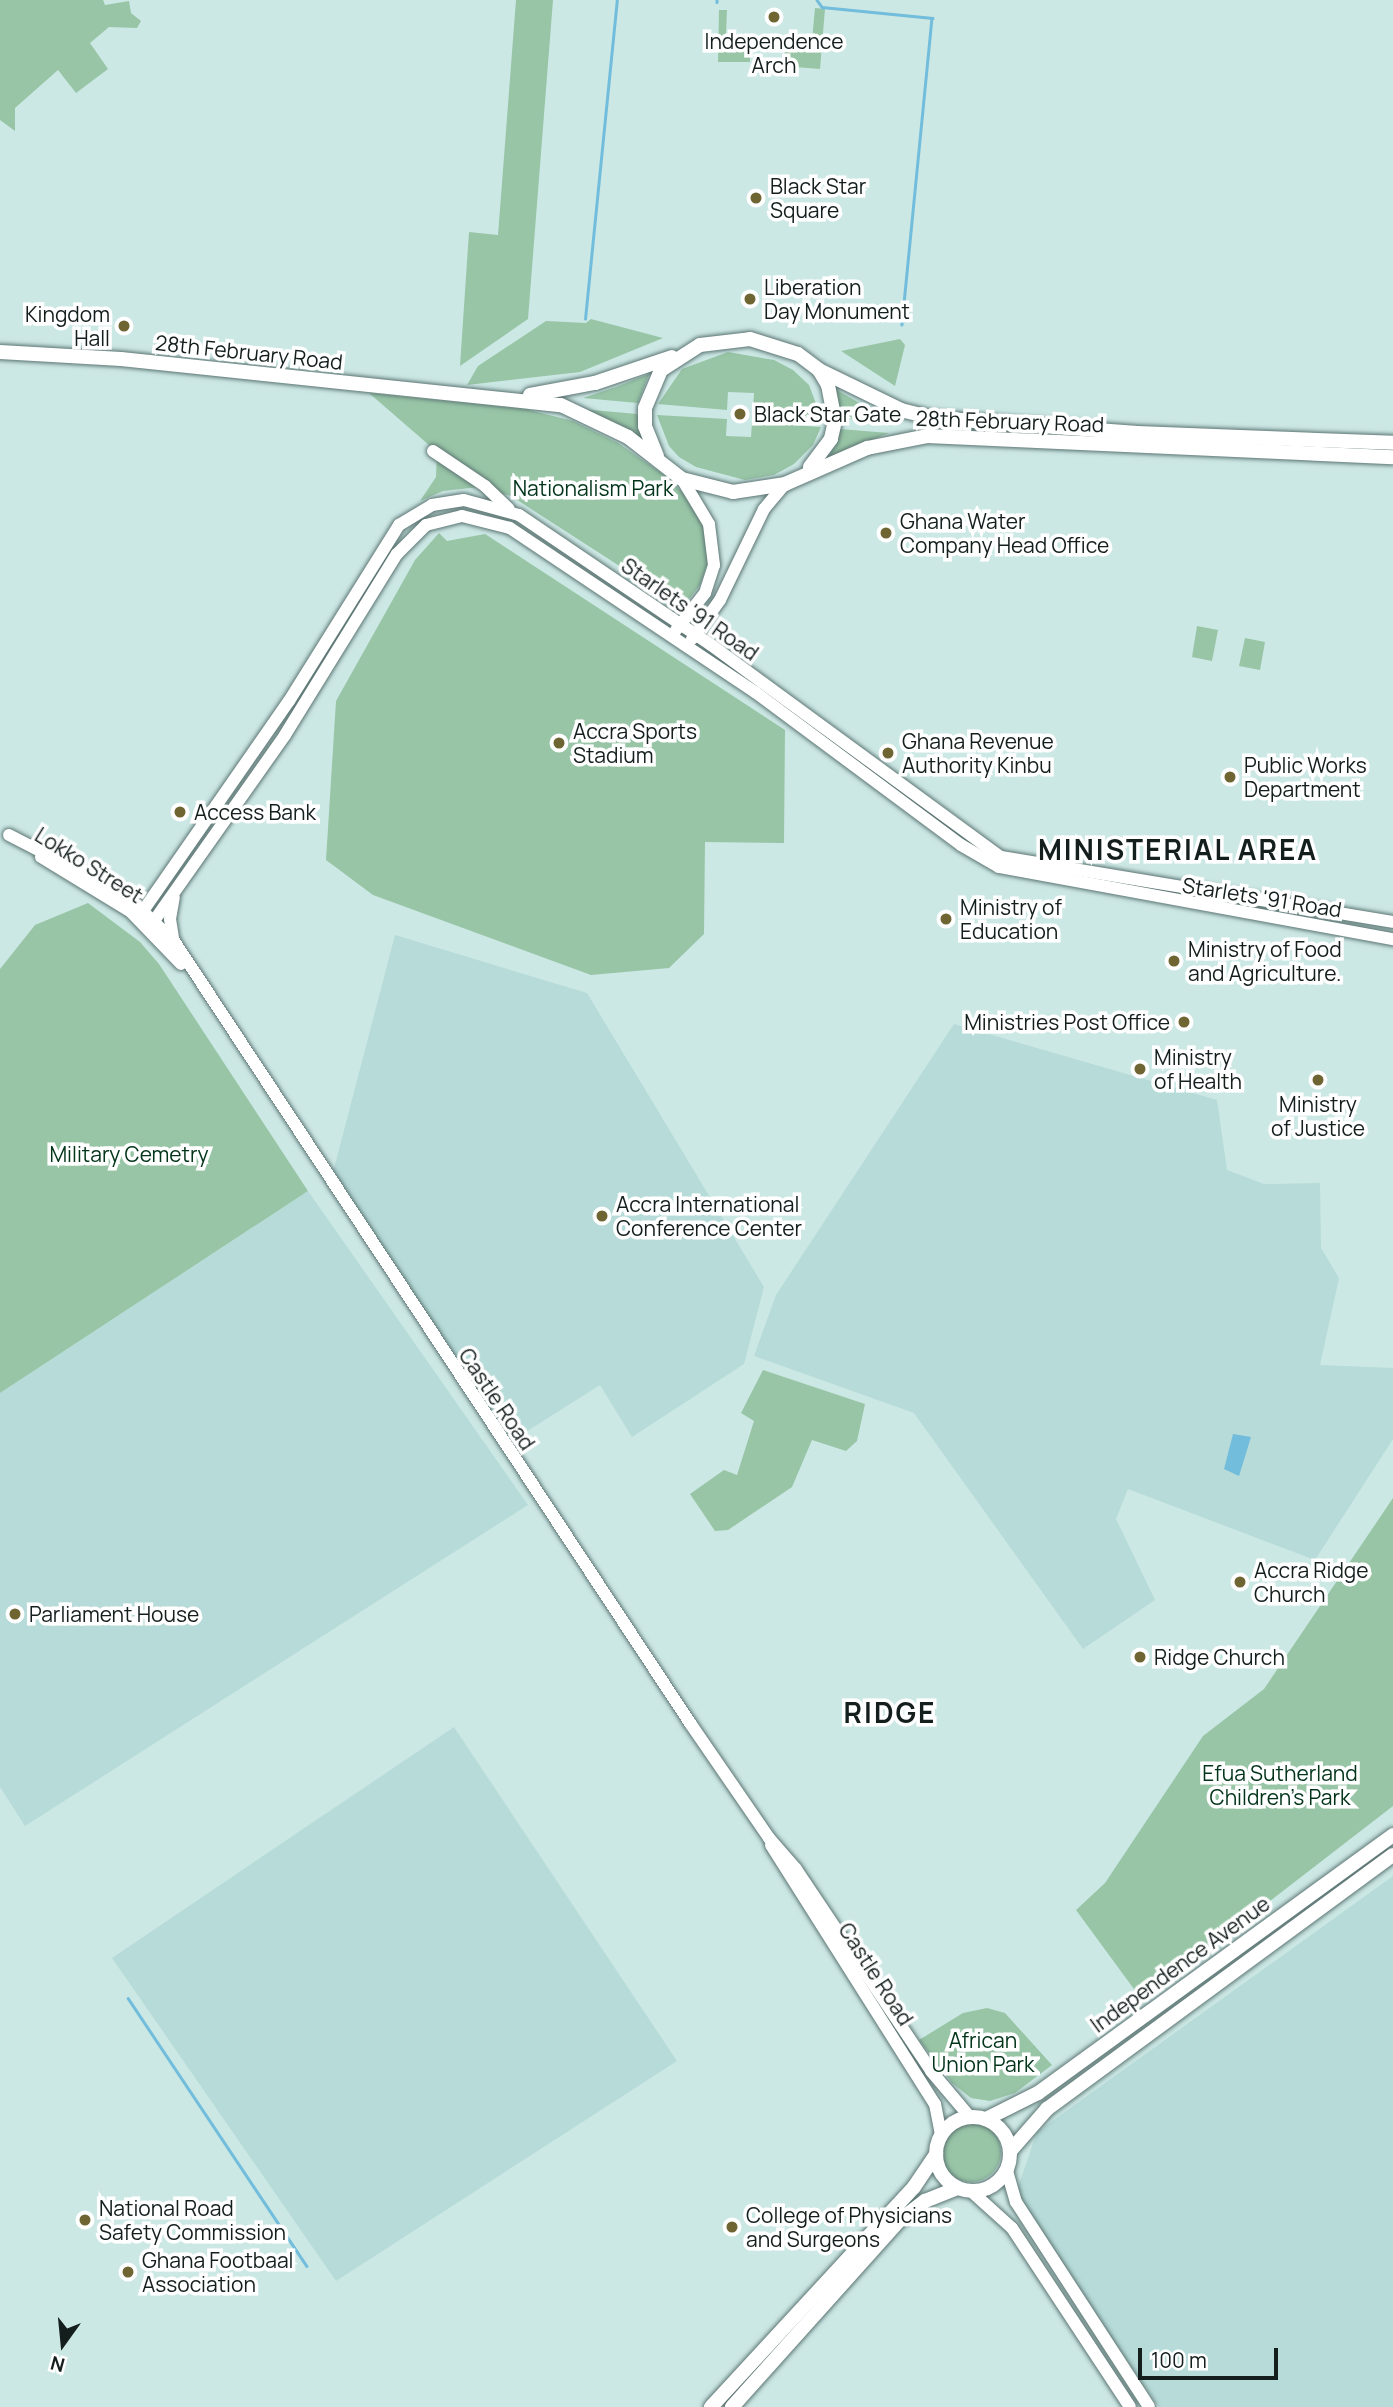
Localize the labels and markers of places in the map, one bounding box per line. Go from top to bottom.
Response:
marker: Independence Arch [766,9,782,25]
place label: Independence Arch [705,28,843,78]
place label: Black Star Square [770,173,866,223]
marker: Black Star Square [748,190,764,206]
place label: Liberation Day Monument [764,274,910,324]
marker: Liberation Day Monument [742,291,758,307]
place label: Kingdom Hall [25,301,110,351]
marker: Kingdom Hall [116,318,132,334]
place label: Black Star Gate [754,401,901,427]
marker: Black Star Gate [732,406,748,422]
place label: Ghana Water Company Head Office [900,508,1109,558]
marker: Ghana Water Company Head Office [878,525,894,541]
place label: Accra Sports Stadium [573,718,697,768]
place label: Ghana Revenue Authority Kinbu [902,728,1054,778]
marker: Accra Sports Stadium [551,735,567,751]
marker: Ghana Revenue Authority Kinbu [880,745,896,761]
place label: Public Works Department [1244,752,1367,802]
marker: Public Works Department [1222,769,1238,785]
place label: Access Bank [194,799,316,825]
marker: Access Bank [172,804,188,820]
place label: Ministry of Education [960,894,1062,944]
marker: Ministry of Education [938,911,954,927]
place label: Ministry of Food and Agriculture. [1188,936,1342,986]
marker: Ministry of Food and Agriculture. [1166,953,1182,969]
place label: Ministries Post Office [964,1009,1170,1035]
marker: Ministries Post Office [1176,1014,1192,1030]
place label: Ministry of Health [1154,1044,1242,1094]
marker: Ministry of Health [1132,1061,1148,1077]
marker: Ministry of Justice [1310,1072,1326,1088]
place label: Ministry of Justice [1271,1091,1365,1141]
place label: Accra International Conference Center [616,1191,802,1241]
marker: Accra International Conference Center [594,1208,610,1224]
place label: Accra Ridge Church [1254,1557,1369,1607]
marker: Accra Ridge Church [1232,1574,1248,1590]
place label: Parliament House [29,1601,199,1627]
marker: Parliament House [7,1606,23,1622]
place label: Ridge Church [1154,1644,1285,1670]
marker: Ridge Church [1132,1649,1148,1665]
place label: National Road Safety Commission [99,2195,286,2245]
place label: College of Physicians and Surgeons [746,2202,952,2252]
marker: National Road Safety Commission [77,2212,93,2228]
marker: College of Physicians and Surgeons [724,2219,740,2235]
place label: Ghana Footbaal Association [142,2247,293,2297]
marker: Ghana Footbaal Association [120,2264,136,2280]

